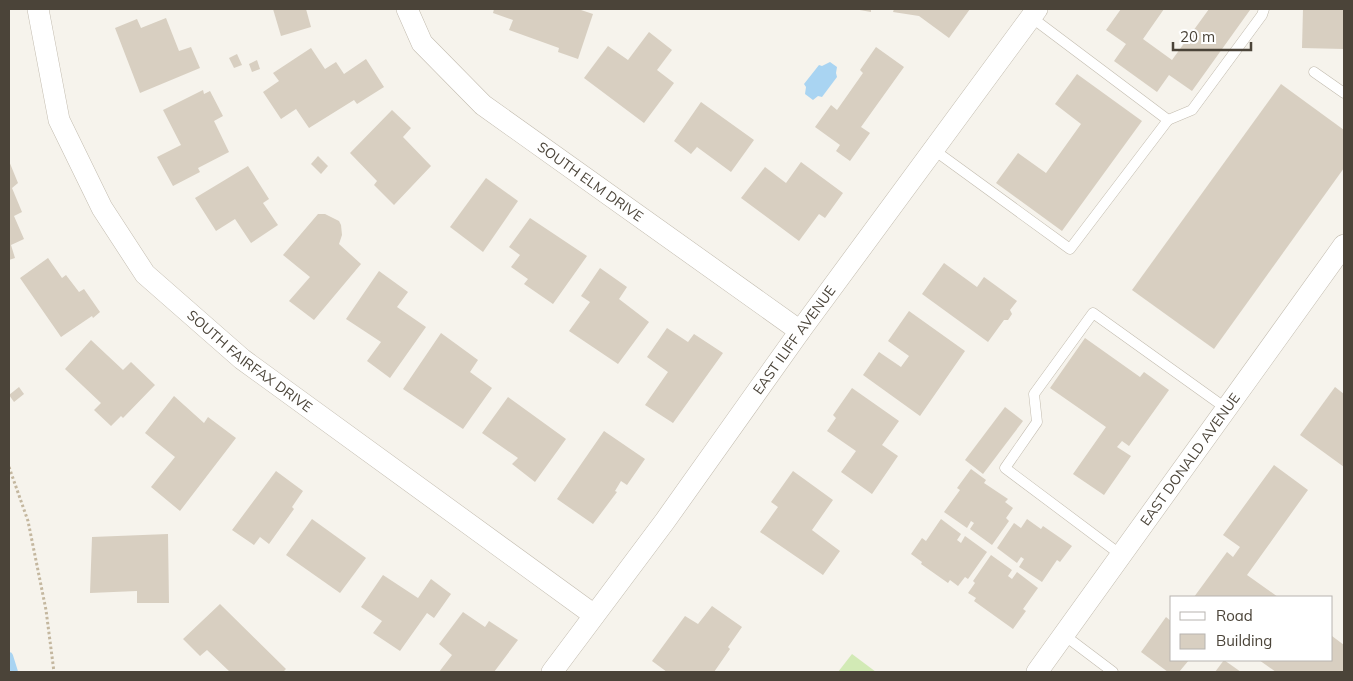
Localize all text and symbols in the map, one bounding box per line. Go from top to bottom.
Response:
scale bar [1173,20,1250,52]
text: 20 m [1180,27,1215,46]
street label: SOUTH ELM DRIVE [534,138,647,225]
street label: EAST ILIFF AVENUE [749,282,839,398]
street label: SOUTH FAIRFAX DRIVE [183,306,316,416]
street label: EAST DONALD AVENUE [1136,389,1244,529]
legend [1170,596,1333,661]
text: Road [1216,606,1253,625]
text: Building [1216,631,1272,650]

